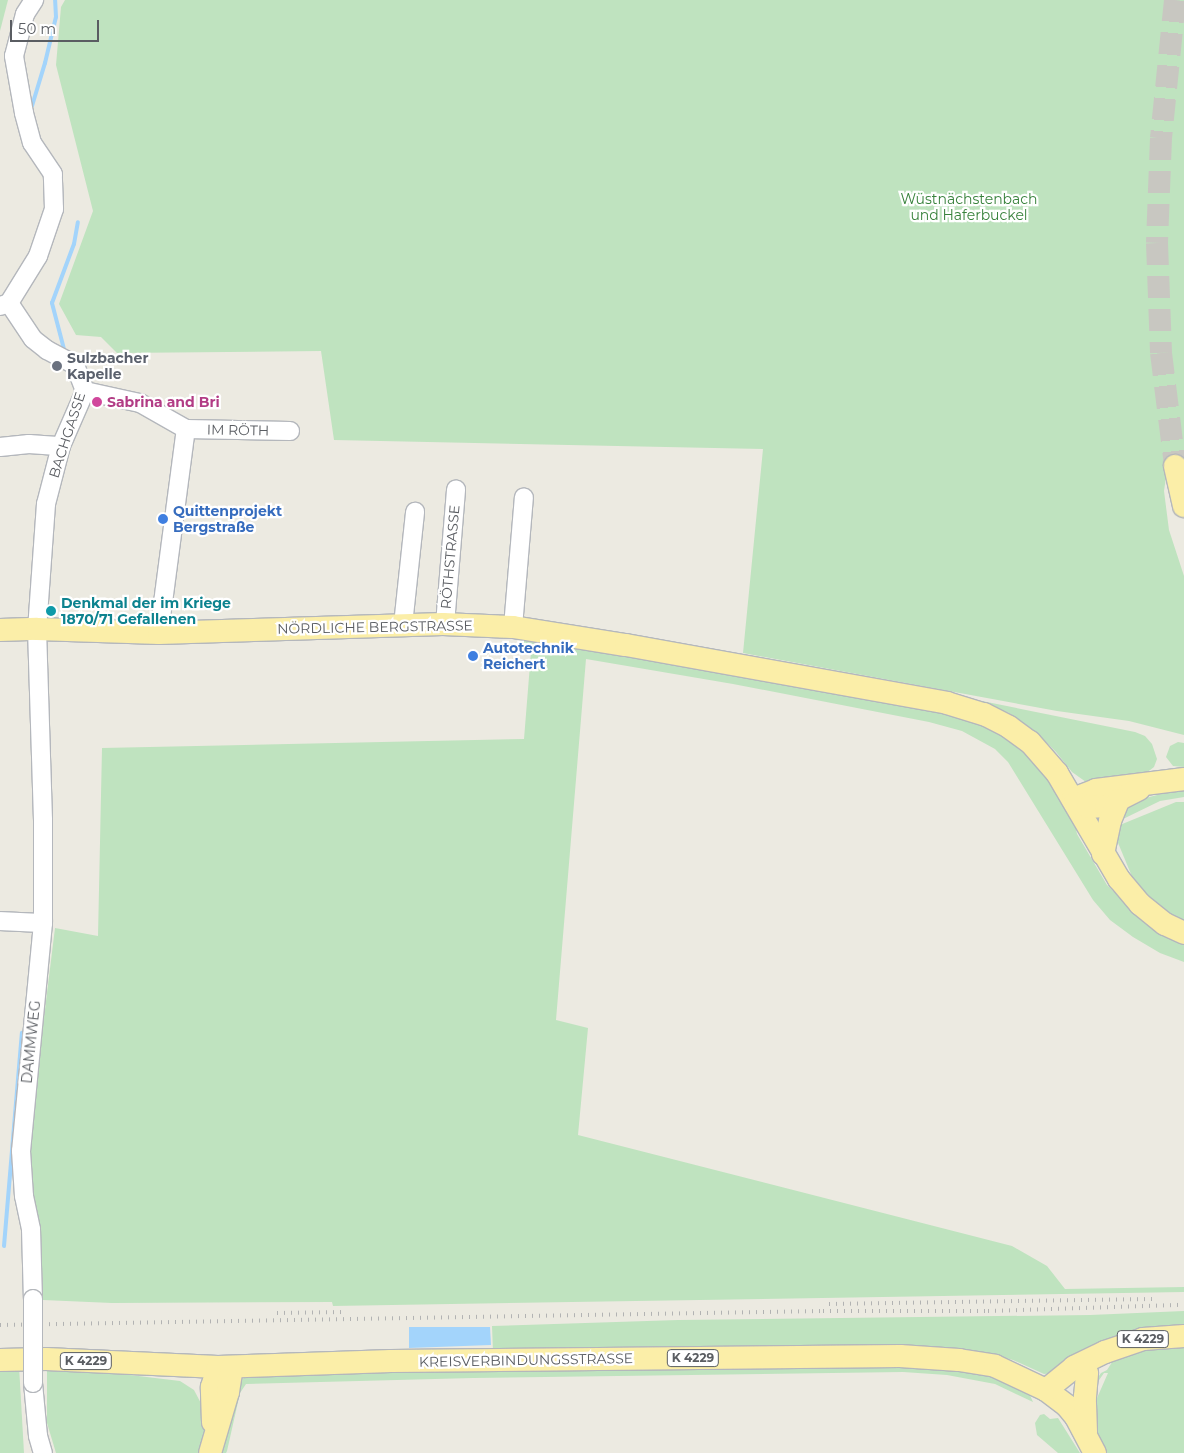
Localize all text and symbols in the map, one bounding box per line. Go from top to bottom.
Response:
scale bar [12,10,101,42]
text: 50 m [18,19,56,38]
park label: Wüstnächstenbach und Haferbuckel [900,191,1038,223]
place label: Sulzbacher Kapelle [67,350,148,382]
marker: Sulzbacher Kapelle [51,360,63,372]
street label: BACHGASSE [45,390,89,480]
place label: Sabrina and Bri [107,394,220,410]
marker: Sabrina and Bri [91,396,103,408]
street label: IM RÖTH [207,421,269,439]
place label: Quittenprojekt Bergstraße [173,503,282,536]
street label: RÖTHSTRASSE [437,504,463,610]
marker: Quittenprojekt Bergstraße [157,513,169,525]
place label: Denkmal der im Kriege 1870/71 Gefallenen [61,595,231,628]
marker: Denkmal der im Kriege 1870/71 Gefallenen [45,605,57,617]
street label: NÖRDLICHE BERGSTRASSE [277,617,473,637]
place label: Autotechnik Reichert [483,640,574,672]
marker: Autotechnik Reichert [467,650,479,662]
street label: DAMMWEG [18,1000,44,1084]
road number: K 4229 [1117,1330,1169,1348]
road number: K 4229 [667,1349,719,1368]
street label: KREISVERBINDUNGSSTRASSE [419,1350,633,1370]
road number: K 4229 [60,1352,112,1370]

